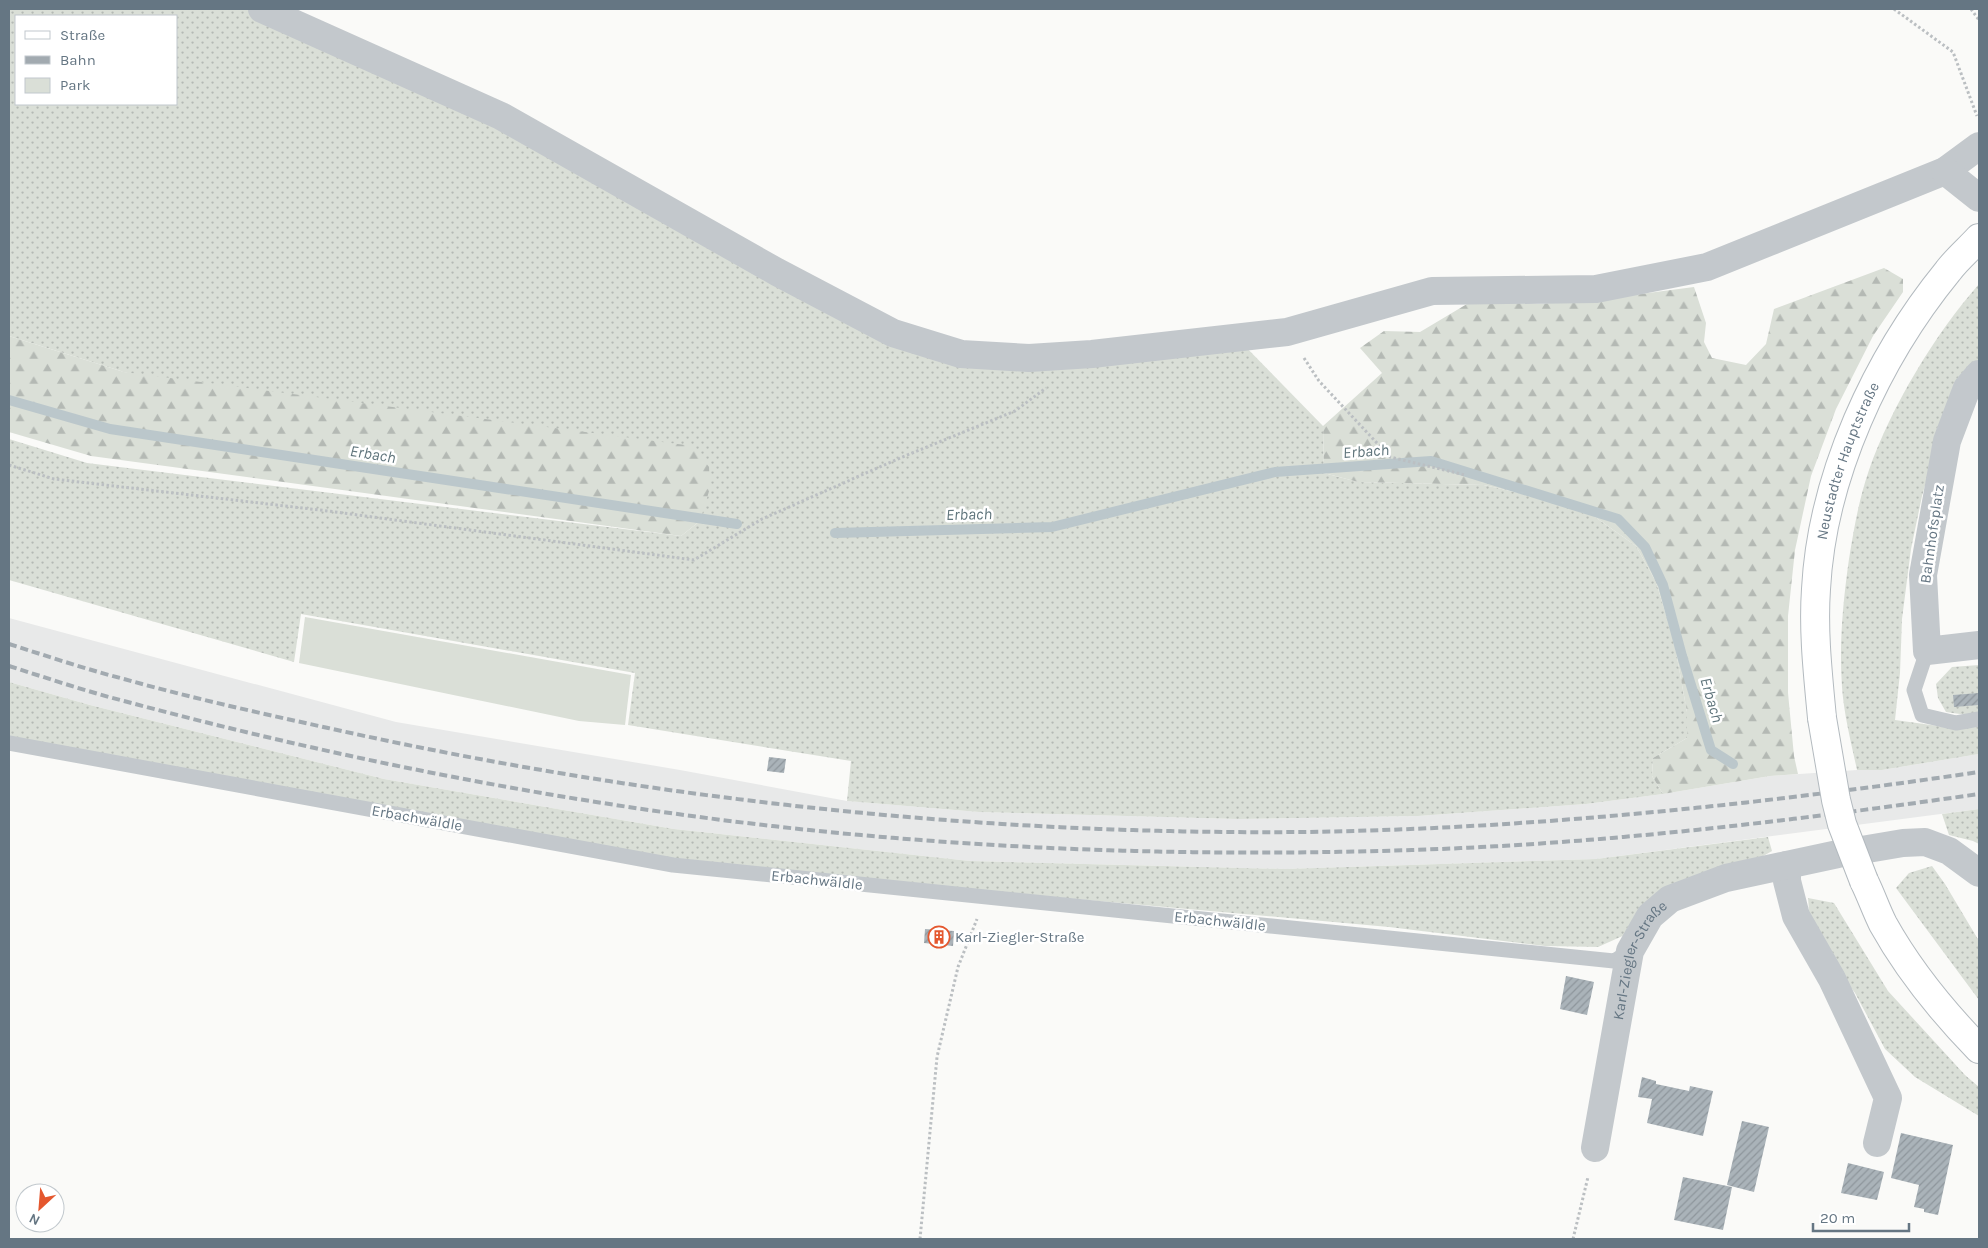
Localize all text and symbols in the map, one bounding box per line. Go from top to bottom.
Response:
legend [15,15,178,105]
text: Straße [60,26,105,44]
text: Bahn [60,51,96,69]
text: Park [60,76,90,94]
street label: Neustadter Hauptstraße [1813,379,1883,541]
water label: Erbach [1342,440,1390,462]
water label: Erbach [349,441,397,467]
street label: Bahnhofsplatz [1916,483,1948,585]
water label: Erbach [946,504,992,524]
water label: Erbach [1697,675,1727,725]
street label: Erbachwäldle [370,801,464,835]
street label: Erbachwäldle [770,866,864,894]
street label: Karl-Ziegler-Straße [1609,897,1671,1021]
street label: Erbachwäldle [1173,907,1267,935]
building icon: Karl-Ziegler-Straße [927,925,951,949]
place label: Karl-Ziegler-Straße [955,928,1085,946]
north arrow [15,1183,65,1233]
scale bar [1813,1200,1909,1232]
text: N [26,1209,43,1229]
text: 20 m [1820,1209,1855,1227]

